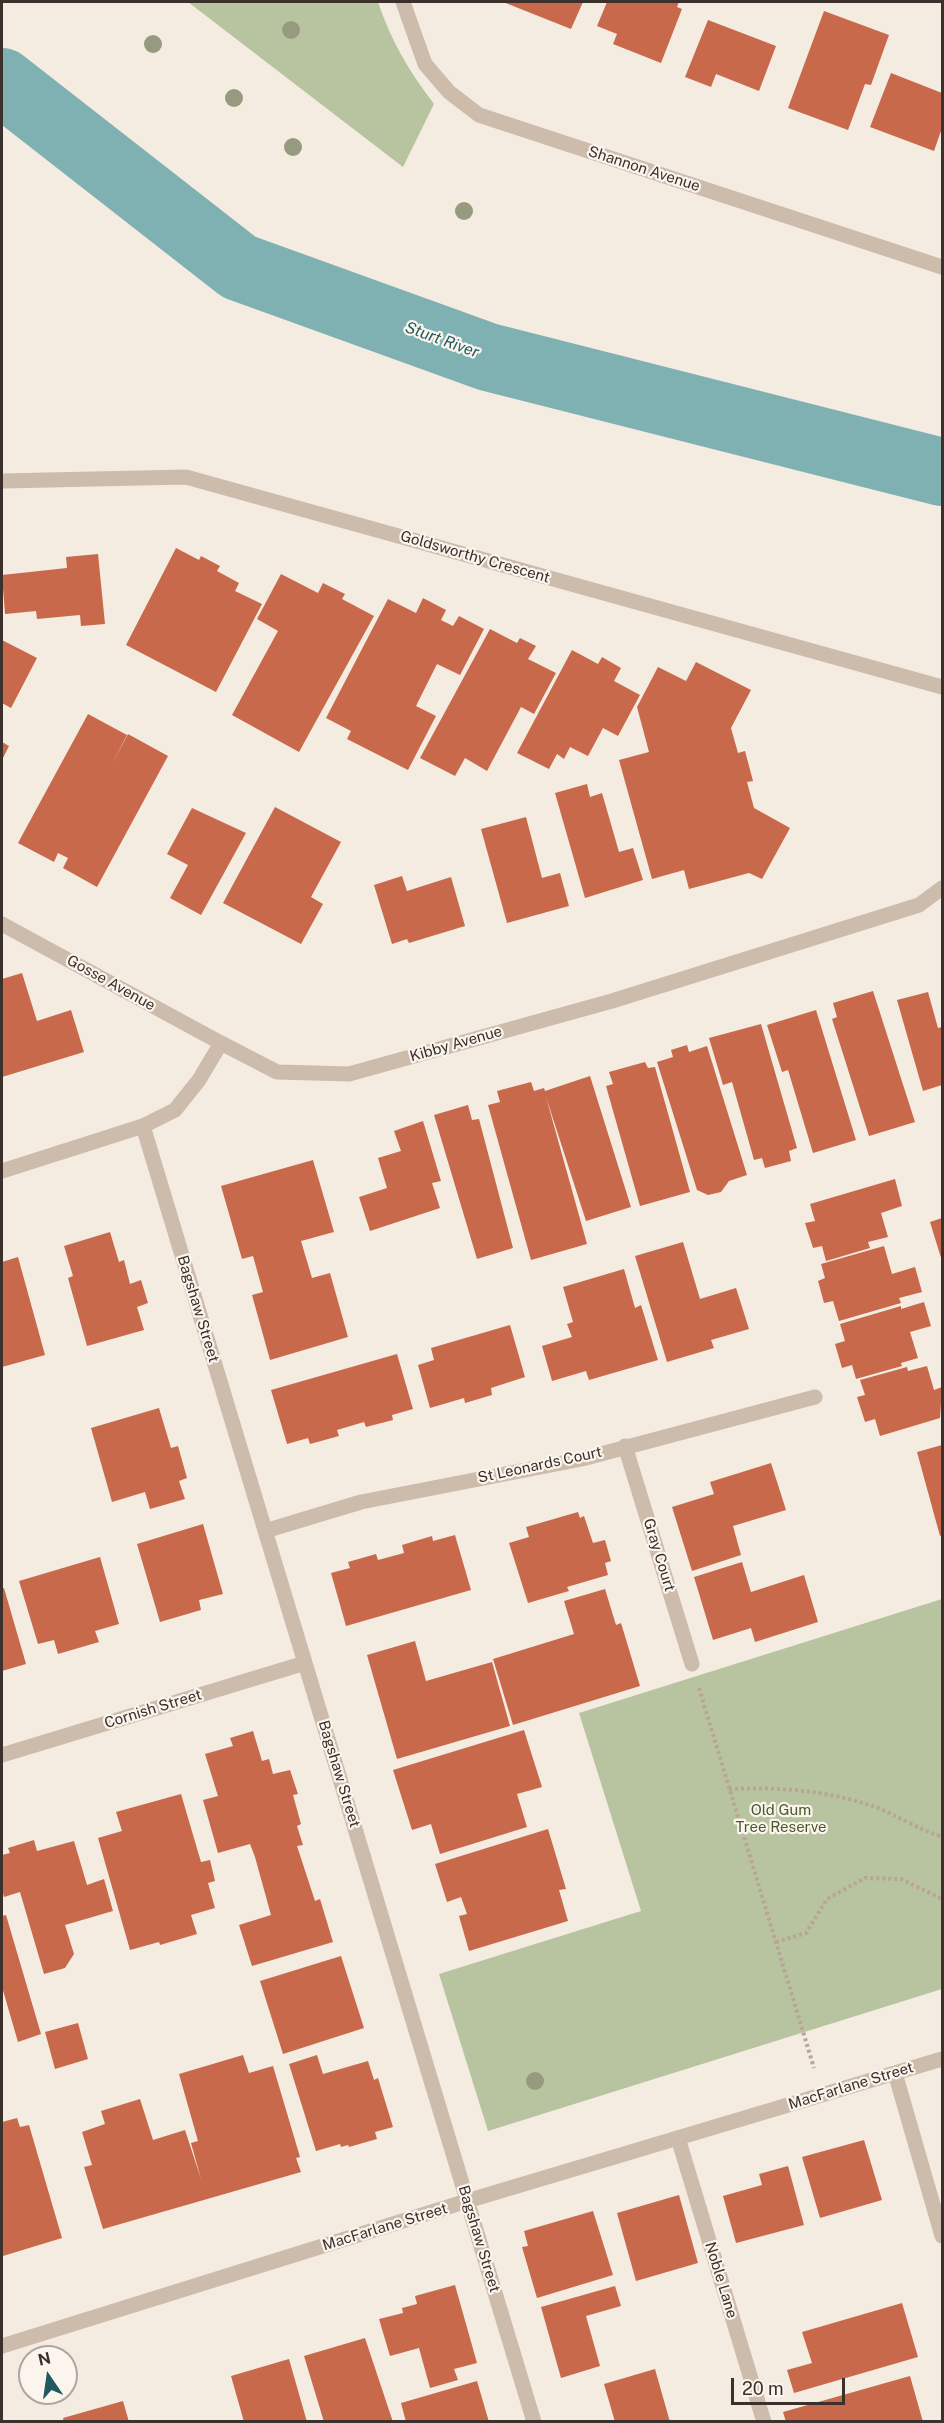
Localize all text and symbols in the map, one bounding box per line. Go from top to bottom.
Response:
street label: Shannon Avenue [586,142,702,196]
water label: Sturt River [402,318,482,362]
street label: Goldsworthy Crescent [398,527,552,587]
street label: Gosse Avenue [64,951,158,1015]
street label: Kibby Avenue [408,1022,504,1066]
street label: Bagshaw Street [173,1253,223,1365]
street label: St Leonards Court [476,1443,604,1487]
street label: Gray Court [639,1516,679,1594]
street label: Cornish Street [102,1686,204,1732]
street label: Bagshaw Street [314,1718,364,1830]
park label: Old Gum Tree Reserve [735,1801,827,1836]
street label: MacFarlane Street [786,2058,916,2114]
street label: Bagshaw Street [454,2183,504,2295]
street label: MacFarlane Street [320,2199,450,2255]
street label: Noble Lane [701,2240,741,2320]
north arrow [18,2345,78,2405]
text: N [36,2348,53,2370]
scale bar [734,2366,848,2404]
text: 20 m [742,2378,784,2399]

